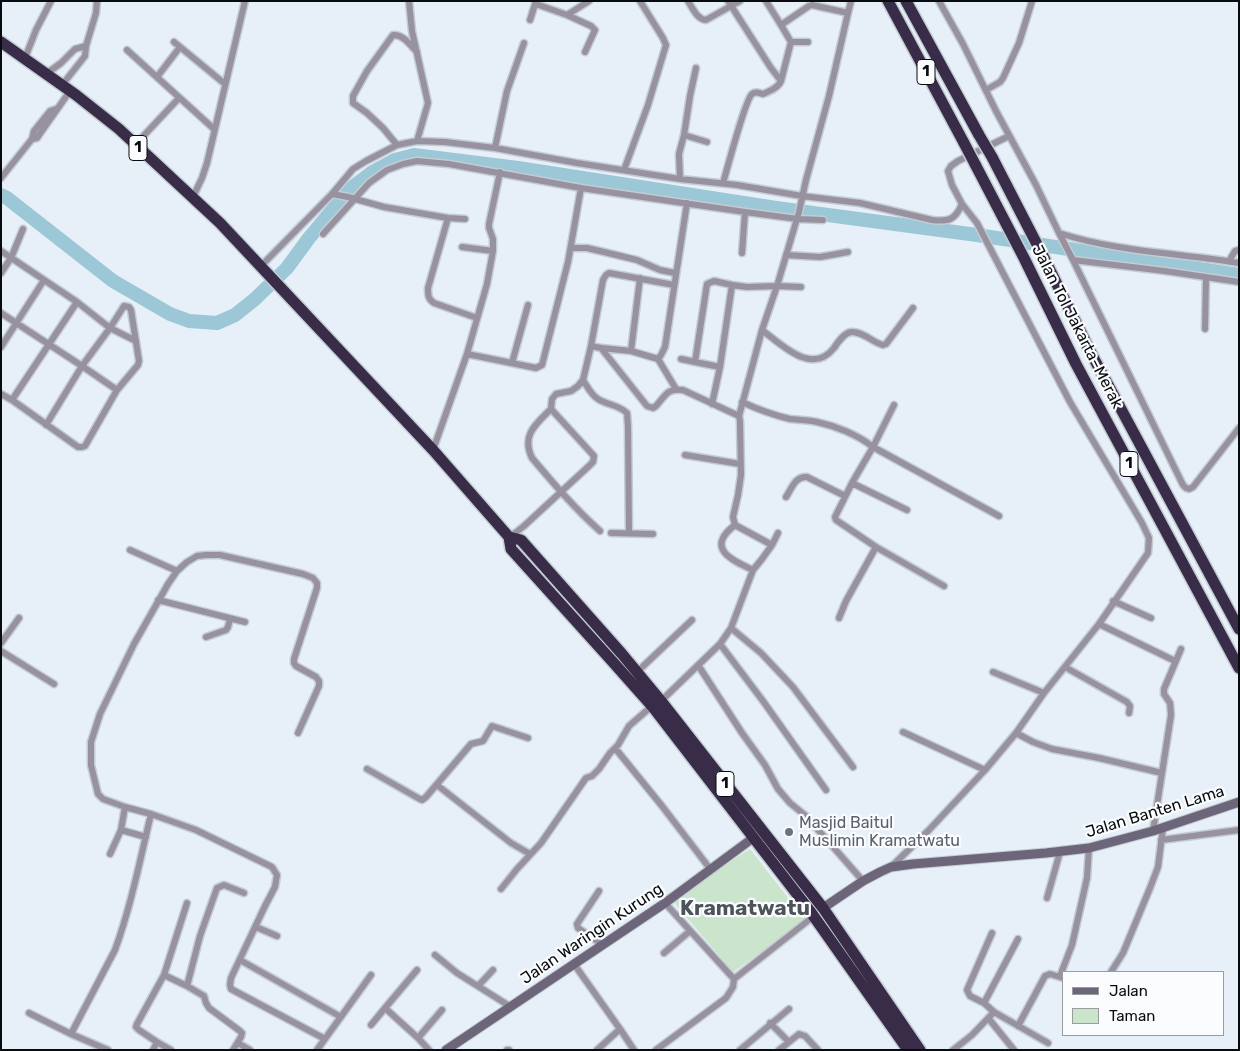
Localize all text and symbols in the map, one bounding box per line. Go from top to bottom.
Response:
road number: 1 [917,60,935,84]
road number: 1 [129,136,147,160]
street label: Jalan Tol Jakarta–Merak [1027,242,1127,412]
road number: 1 [1120,452,1138,476]
road number: 1 [716,772,734,796]
street label: Jalan Banten Lama [1083,782,1227,842]
place label: Masjid Baitul Muslimin Kramatwatu [799,813,960,851]
marker: Masjid Baitul Muslimin Kramatwatu [783,826,795,838]
street label: Jalan Waringin Kurung [517,879,667,989]
district label: Kramatwatu [680,896,810,922]
legend [1062,971,1225,1036]
text: Jalan [1109,982,1148,1000]
text: Taman [1109,1007,1155,1025]

